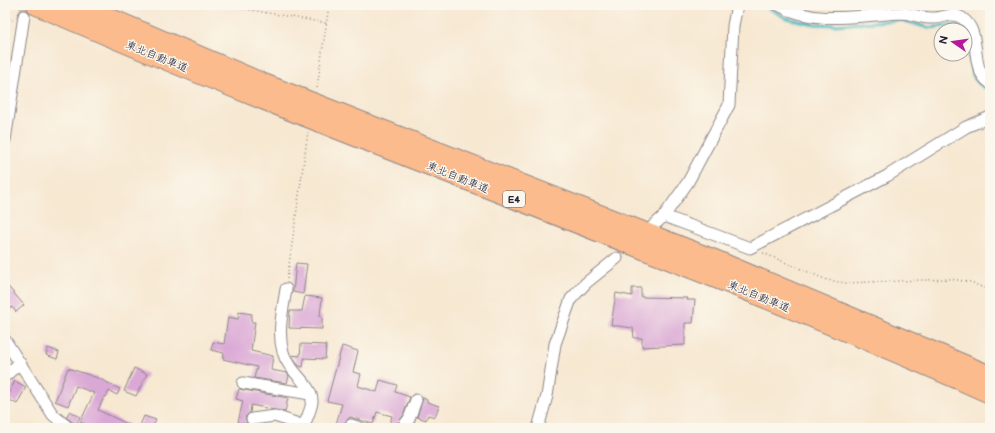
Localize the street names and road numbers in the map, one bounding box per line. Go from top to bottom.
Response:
street label: 東北自動車道 [124,38,190,75]
street label: 東北自動車道 [425,159,491,196]
road number: E4 [503,191,525,207]
street label: 東北自動車道 [726,278,792,315]

